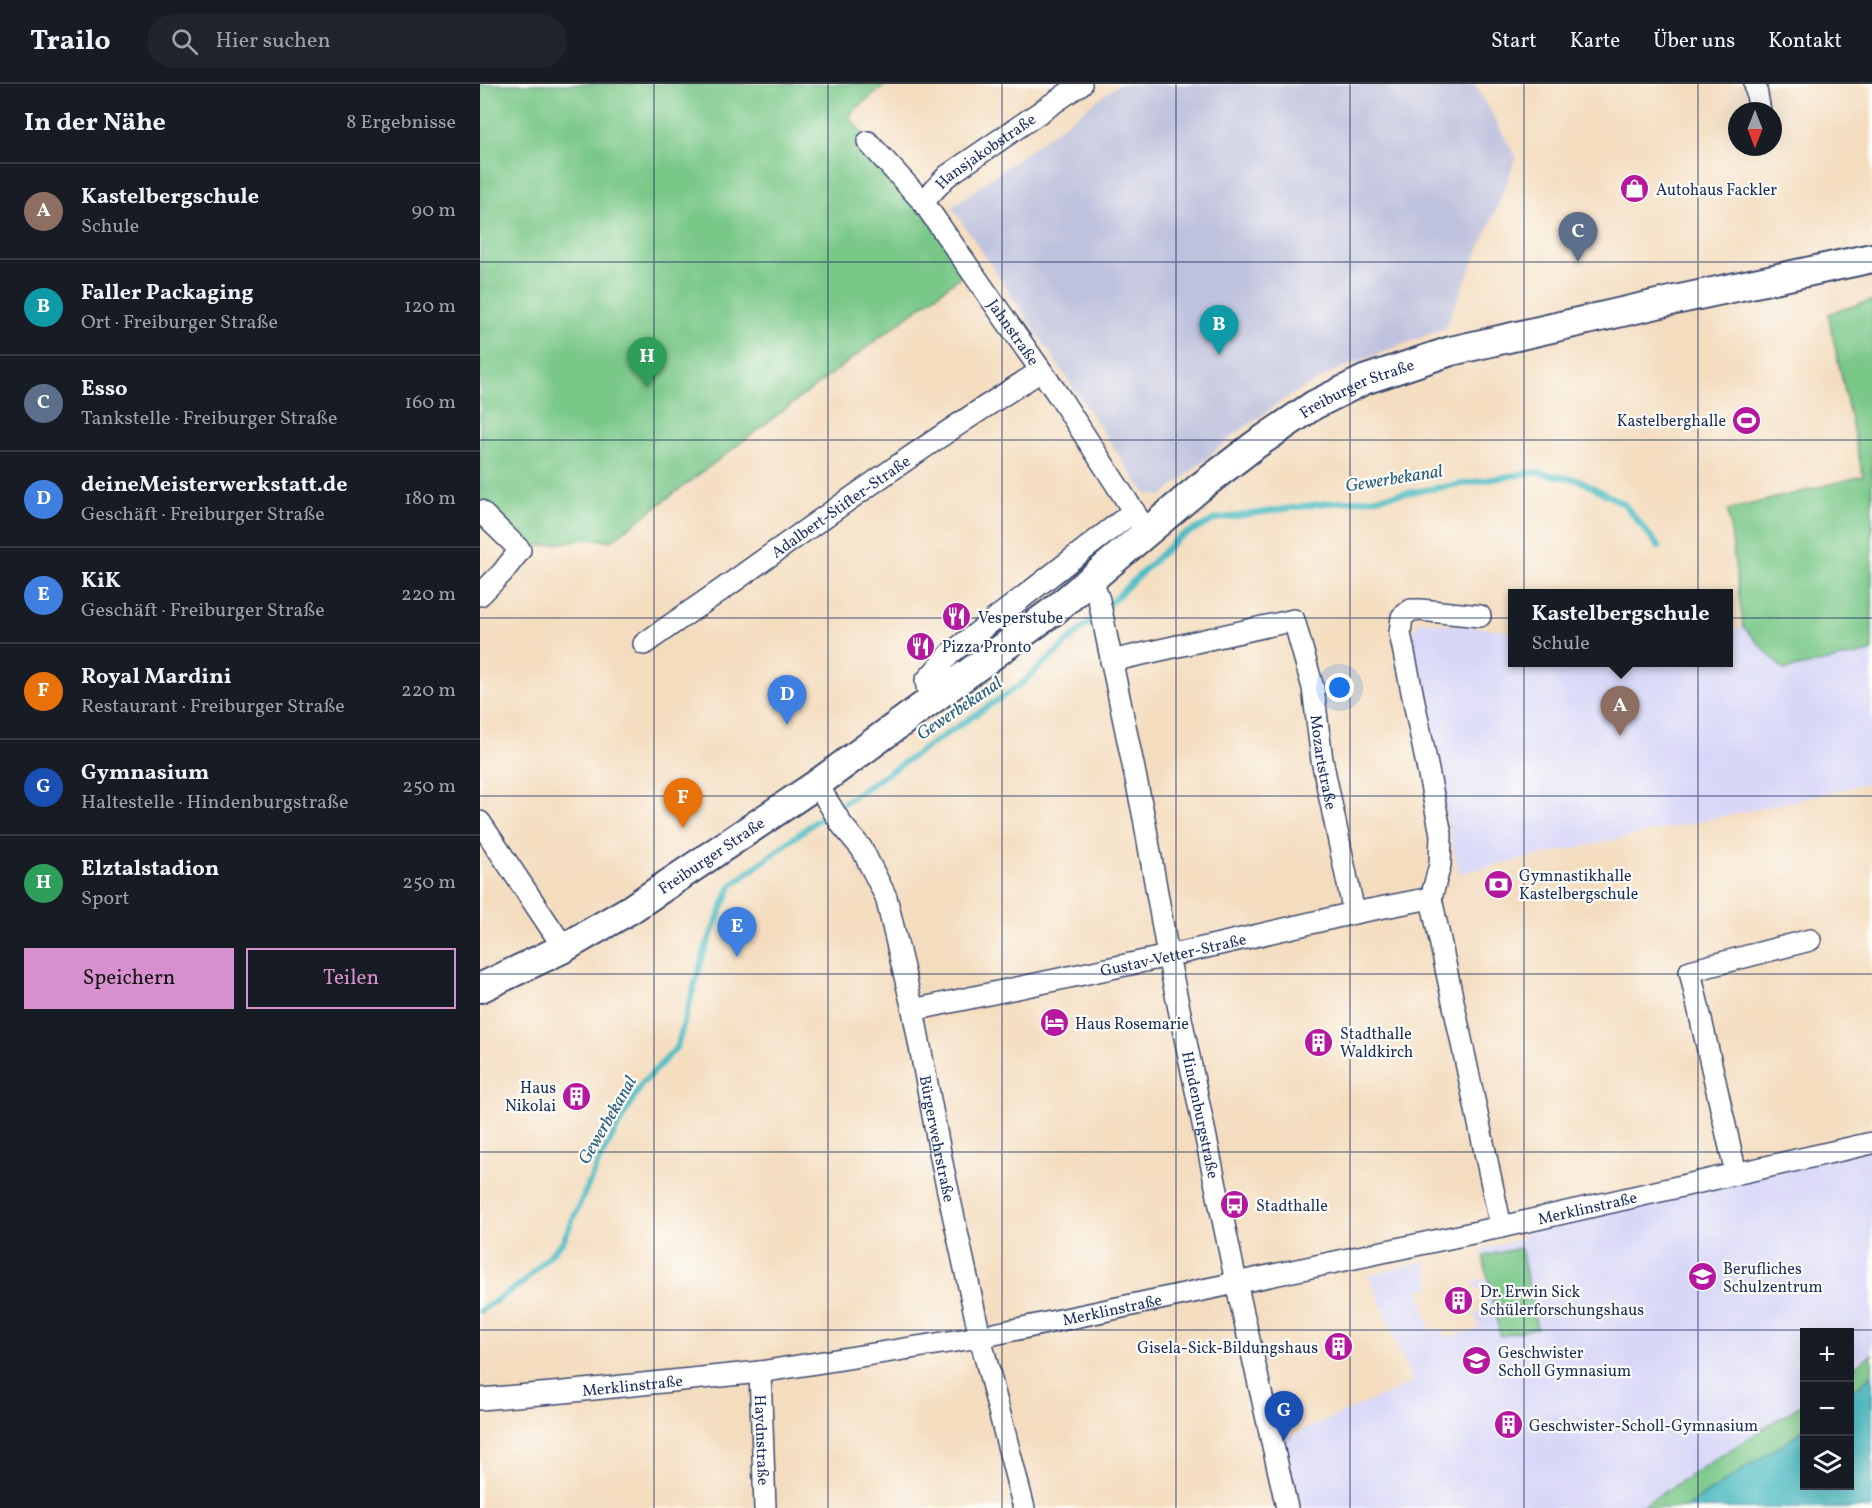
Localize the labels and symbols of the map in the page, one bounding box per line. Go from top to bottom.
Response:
north arrow [1728,102,1782,156]
street label: Hansjakobstraße [931,109,1041,195]
shop icon: Autohaus Fackler [1619,173,1651,205]
place label: Autohaus Fackler [1656,180,1777,202]
pin: C [1558,212,1598,262]
street label: Jahnstraße [981,295,1043,371]
pin: B [1200,306,1238,355]
pin: H [628,338,666,387]
street label: Freiburger Straße [1296,355,1418,425]
sports icon: Kastelberghalle [1731,404,1763,436]
place label: Kastelberghalle [1617,411,1726,433]
street label: Adalbert-Stifter-Straße [767,451,915,564]
water label: Gewerbekanal [1344,459,1445,500]
restaurant icon: Vesperstube [941,601,973,633]
place label: Vesperstube [978,608,1063,630]
restaurant icon: Pizza Pronto [905,630,937,662]
place label: Pizza Pronto [942,637,1031,659]
water label: Gewerbekanal [912,671,1008,747]
your location [1325,673,1354,702]
pin: D [768,676,806,725]
pin: A [1600,686,1640,736]
street label: Mozartstraße [1303,714,1341,812]
pin: F [664,778,702,828]
street label: Freiburger Straße [654,813,770,901]
place label: Gymnastikhalle Kastelbergschule [1519,866,1638,906]
bank icon: Gymnastikhalle Kastelbergschule [1482,868,1514,900]
pin: E [718,908,756,957]
street label: Gustav-Vetter-Straße [1098,929,1249,983]
hotel icon: Haus Rosemarie [1038,1007,1070,1039]
place label: Haus Rosemarie [1075,1014,1189,1036]
place label: Stadthalle Waldkirch [1340,1024,1413,1064]
building icon: Stadthalle Waldkirch [1303,1026,1335,1058]
street label: Hindenburgstraße [1175,1049,1223,1181]
water label: Gewerbekanal [573,1071,644,1170]
street label: Bürgerwehrstraße [913,1074,959,1204]
place label: Haus Nikolai [505,1078,556,1118]
building icon: Haus Nikolai [561,1080,593,1112]
street label: Merklinstraße [1536,1188,1639,1231]
bus stop icon: Stadthalle [1219,1189,1251,1221]
place label: Stadthalle [1256,1196,1328,1218]
place label: Berufliches Schulzentrum [1723,1259,1823,1299]
school or university icon: Berufliches Schulzentrum [1686,1261,1718,1293]
place label: Dr. Erwin Sick Schülerforschungshaus [1480,1282,1644,1322]
building icon: Dr. Erwin Sick Schülerforschungshaus [1443,1284,1475,1316]
street label: Merklinstraße [1061,1290,1164,1332]
building icon: Gisela-Sick-Bildungshaus [1323,1331,1355,1363]
place label: Gisela-Sick-Bildungshaus [1137,1338,1318,1360]
place label: Geschwister Scholl Gymnasium [1498,1343,1631,1383]
school or university icon: Geschwister Scholl Gymnasium [1461,1345,1493,1377]
street label: Merklinstraße [581,1371,684,1403]
pin: G [1264,1392,1304,1441]
street label: Haydnstraße [748,1394,773,1486]
building icon: Geschwister-Scholl-Gymnasium [1492,1409,1524,1441]
place label: Geschwister-Scholl-Gymnasium [1529,1416,1758,1438]

